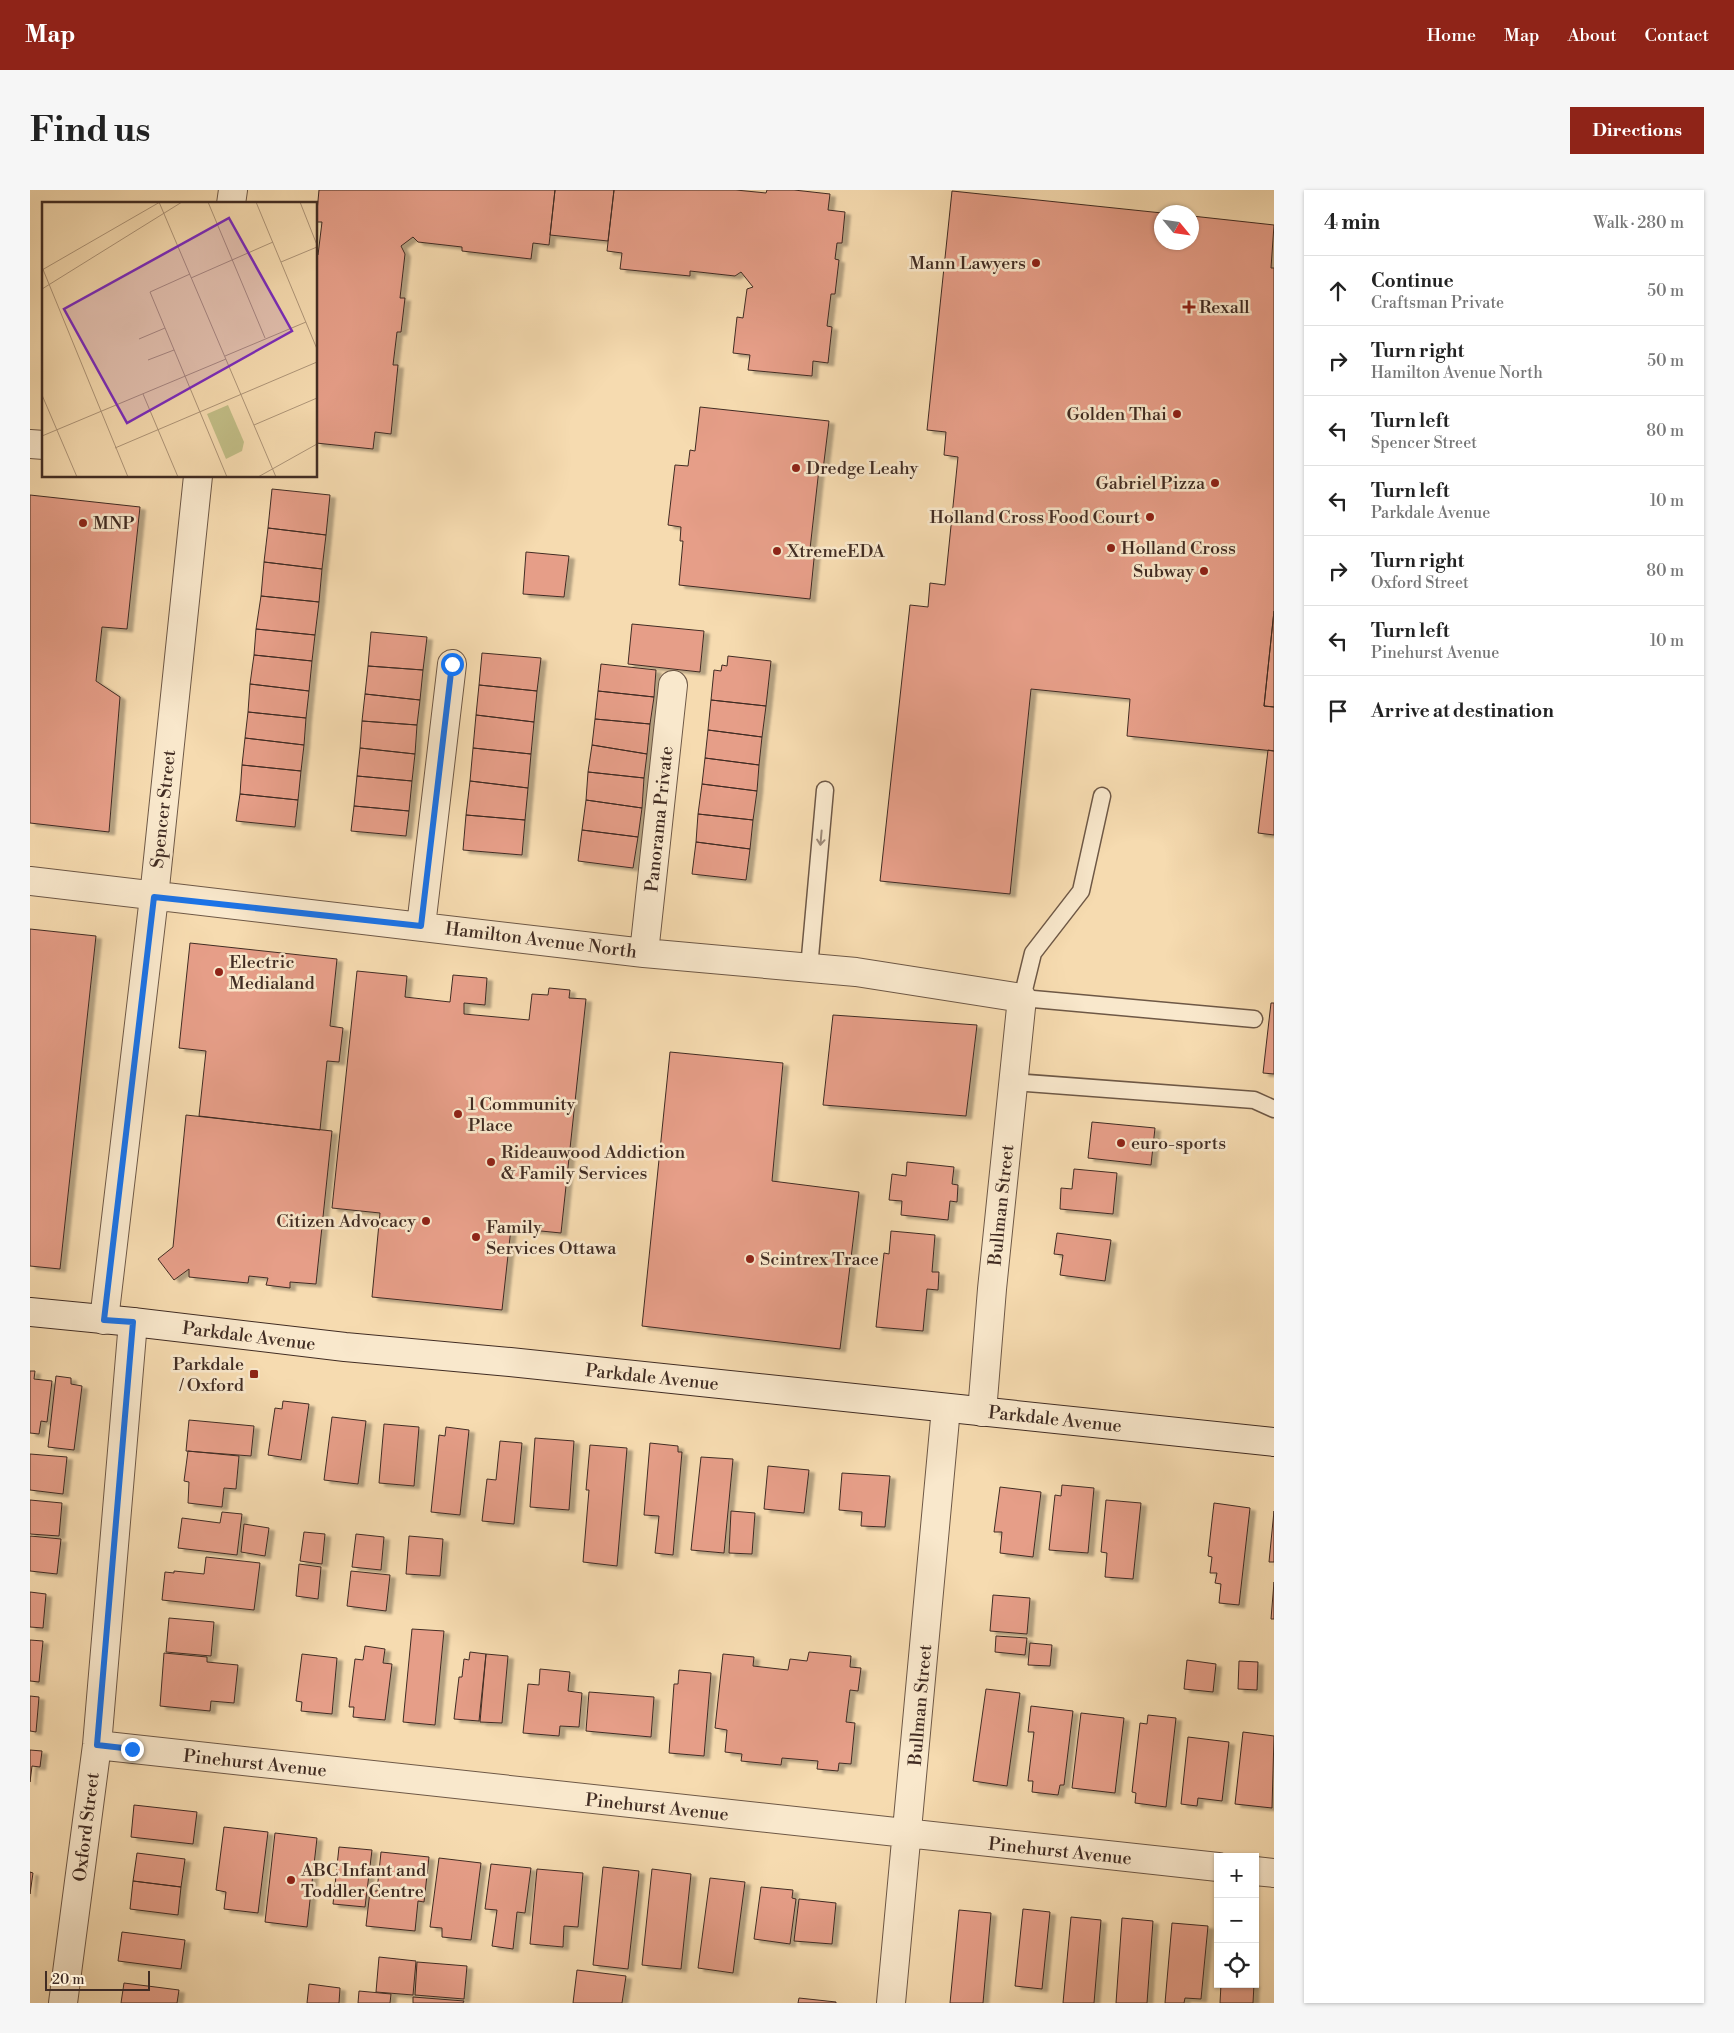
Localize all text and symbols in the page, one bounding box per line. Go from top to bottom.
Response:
text: Map [25,20,75,50]
text: Home [1427,24,1476,47]
text: Map [1504,24,1540,47]
text: About [1568,24,1617,47]
text: Contact [1645,24,1709,47]
button: Directions [1570,107,1704,154]
text: Find us [30,109,150,152]
inset map [42,202,318,478]
north arrow [1154,205,1199,250]
text: 4 min [1324,210,1380,236]
text: Walk · 280 m [1593,213,1684,233]
place label: Mann Lawyers [909,252,1026,275]
marker: Mann Lawyers [1030,257,1042,269]
text: Continue [1371,269,1454,293]
icon: ahead [1324,277,1352,305]
text: 50 m [1647,281,1684,301]
text: Craftsman Private [1371,293,1504,313]
place label: Rexall [1199,296,1250,319]
marker: Rexall [1183,301,1195,313]
text: Turn right [1371,339,1464,363]
icon: right [1324,347,1352,375]
text: 50 m [1647,351,1684,371]
text: Hamilton Avenue North [1371,363,1543,383]
place label: Golden Thai [1066,403,1167,426]
marker: Golden Thai [1171,408,1183,420]
text: Turn left [1371,409,1450,433]
icon: left [1324,417,1352,445]
text: 80 m [1646,421,1684,441]
text: Spencer Street [1371,433,1477,453]
place label: Dredge Leahy [806,457,919,480]
marker: Dredge Leahy [790,462,802,474]
place label: Gabriel Pizza [1096,472,1206,495]
marker: Gabriel Pizza [1209,477,1221,489]
text: Turn left [1371,479,1450,503]
icon: left [1324,487,1352,515]
text: 10 m [1650,491,1684,511]
text: Parkdale Avenue [1371,503,1490,523]
place label: Holland Cross Food Court [929,506,1141,529]
marker: Holland Cross Food Court [1144,511,1156,523]
place label: MNP [93,512,135,535]
marker: MNP [77,517,89,529]
place label: Holland Cross [1121,537,1236,560]
place label: XtremeEDA [786,540,886,563]
marker: Holland Cross [1105,542,1117,554]
marker: XtremeEDA [771,545,783,557]
text: Turn right [1371,549,1464,573]
icon: right [1324,557,1352,585]
place label: Subway [1133,560,1194,583]
text: 80 m [1646,561,1684,581]
marker: Subway [1198,565,1210,577]
text: Oxford Street [1371,573,1469,593]
text: Turn left [1371,619,1450,643]
icon: left [1324,627,1352,655]
text: 10 m [1650,631,1684,651]
text: Pinehurst Avenue [1371,643,1499,663]
route start [441,653,464,676]
icon: arrive [1324,697,1352,725]
text: Arrive at destination [1371,699,1554,723]
street label: Panorama Private [640,745,679,893]
street label: Spencer Street [146,748,181,869]
one-way arrow [816,830,826,846]
street label: Hamilton Avenue North [444,917,638,964]
place label: Electric Medialand [229,951,315,995]
marker: Electric Medialand [213,966,225,978]
place label: 1 Community Place [468,1093,576,1137]
marker: 1 Community Place [452,1108,464,1120]
place label: euro-sports [1131,1132,1226,1155]
marker: euro-sports [1115,1137,1127,1149]
place label: Rideauwood Addiction & Family Services [501,1141,685,1185]
street label: Bullman Street [984,1143,1019,1268]
marker: Rideauwood Addiction & Family Services [485,1156,497,1168]
place label: Citizen Advocacy [276,1210,416,1233]
marker: Citizen Advocacy [420,1215,432,1227]
place label: Family Services Ottawa [486,1216,617,1260]
marker: Family Services Ottawa [470,1231,482,1243]
place label: Scintrex Trace [760,1248,879,1271]
marker: Scintrex Trace [744,1253,756,1265]
street label: Parkdale Avenue [181,1317,317,1356]
place label: Parkdale / Oxford [173,1353,245,1397]
street label: Parkdale Avenue [584,1359,720,1396]
marker: Parkdale / Oxford [248,1368,260,1380]
street label: Parkdale Avenue [987,1401,1123,1438]
street label: Bullman Street [904,1643,937,1768]
route end [121,1738,144,1761]
street label: Pinehurst Avenue [182,1745,328,1782]
street label: Oxford Street [68,1770,105,1883]
street label: Pinehurst Avenue [584,1789,730,1826]
street label: Pinehurst Avenue [987,1833,1133,1870]
map controls [1214,1853,1259,1988]
button: + [1214,1853,1259,1898]
place label: ABC Infant and Toddler Centre [300,1859,427,1903]
marker: ABC Infant and Toddler Centre [285,1874,297,1886]
button: − [1214,1898,1259,1943]
button: locate [1214,1943,1259,1988]
scale bar [45,1968,150,1991]
text: 20 m [52,1971,84,1989]

